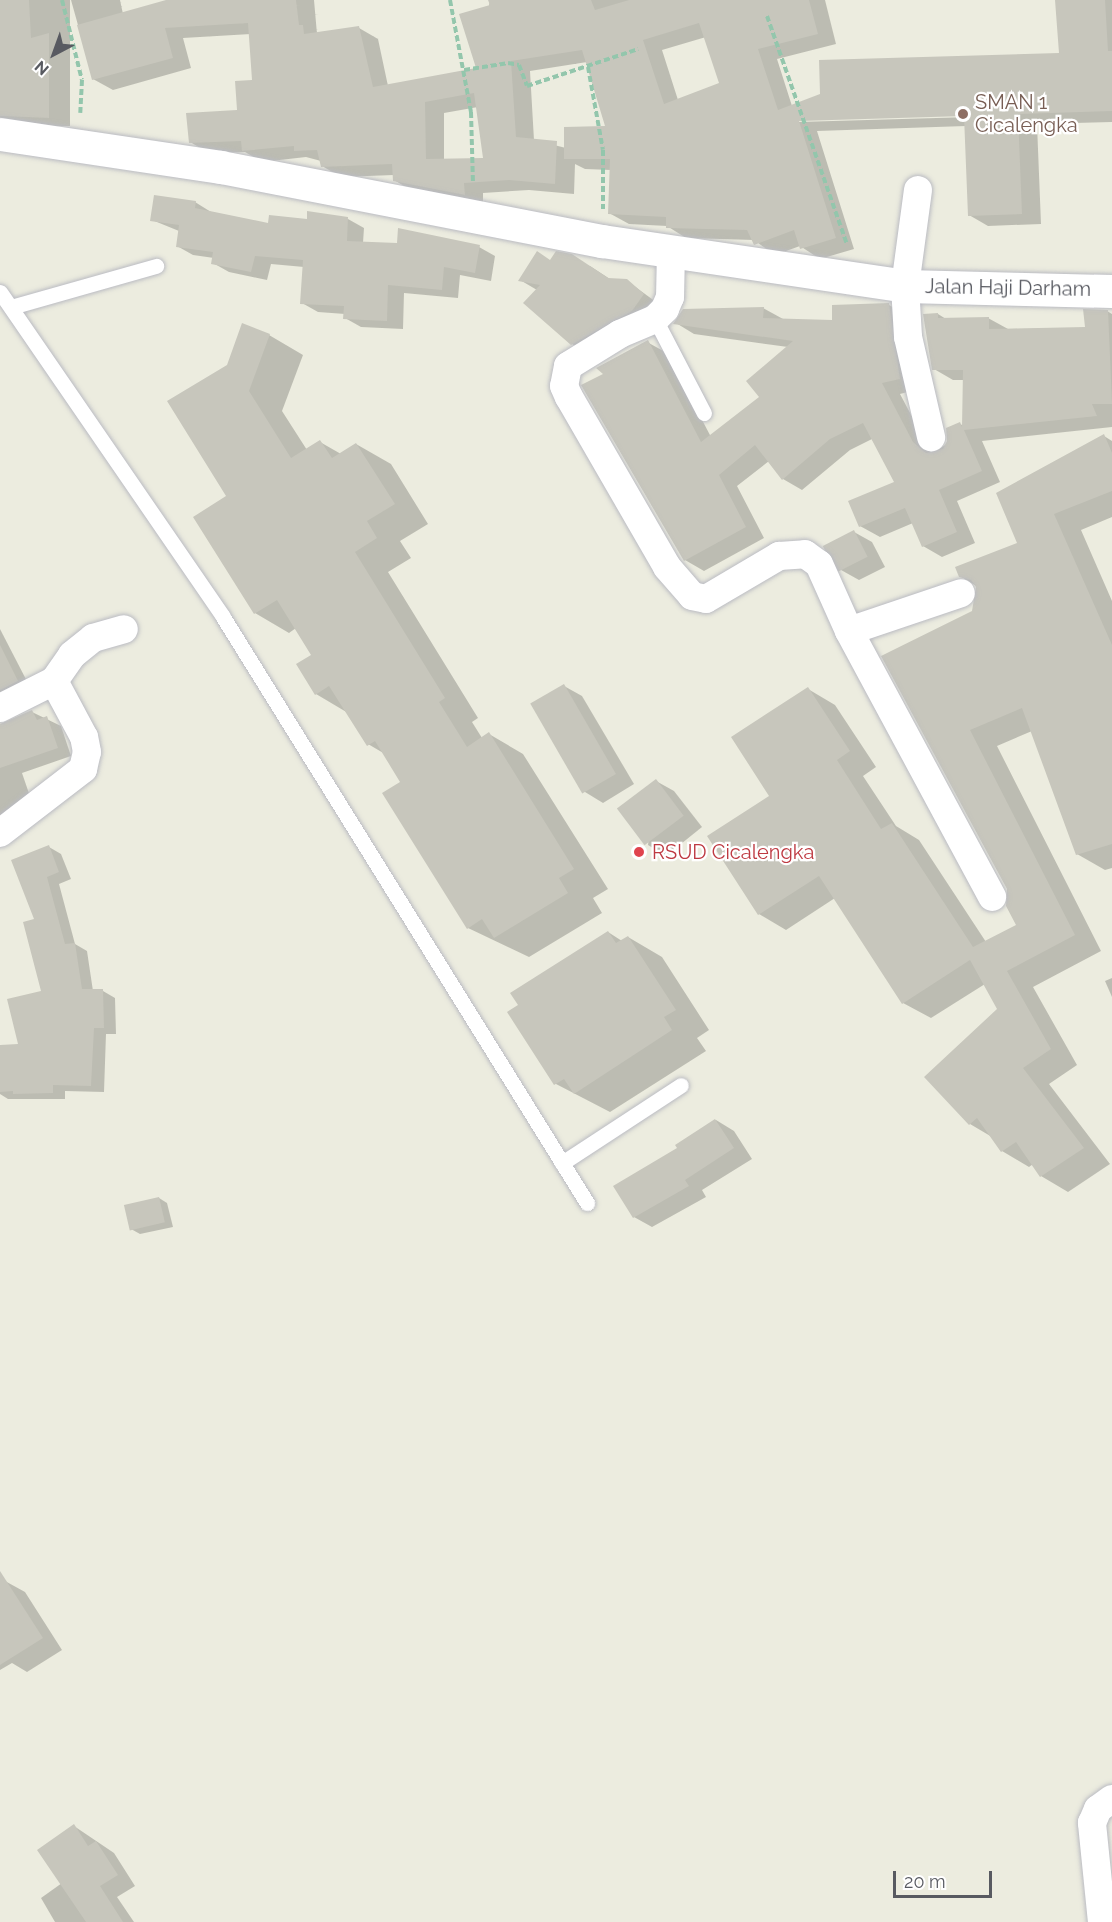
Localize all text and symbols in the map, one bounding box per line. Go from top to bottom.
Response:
north arrow [24,24,84,84]
text: N [31,57,53,79]
place label: SMAN 1 Cicalengka [975,90,1078,137]
marker: SMAN 1 Cicalengka [956,107,970,121]
street label: Jalan Haji Darham [925,275,1091,301]
place label: RSUD Cicalengka [652,840,814,864]
marker: RSUD Cicalengka [630,843,648,861]
scale bar [896,1859,995,1897]
text: 20 m [904,1871,946,1892]

